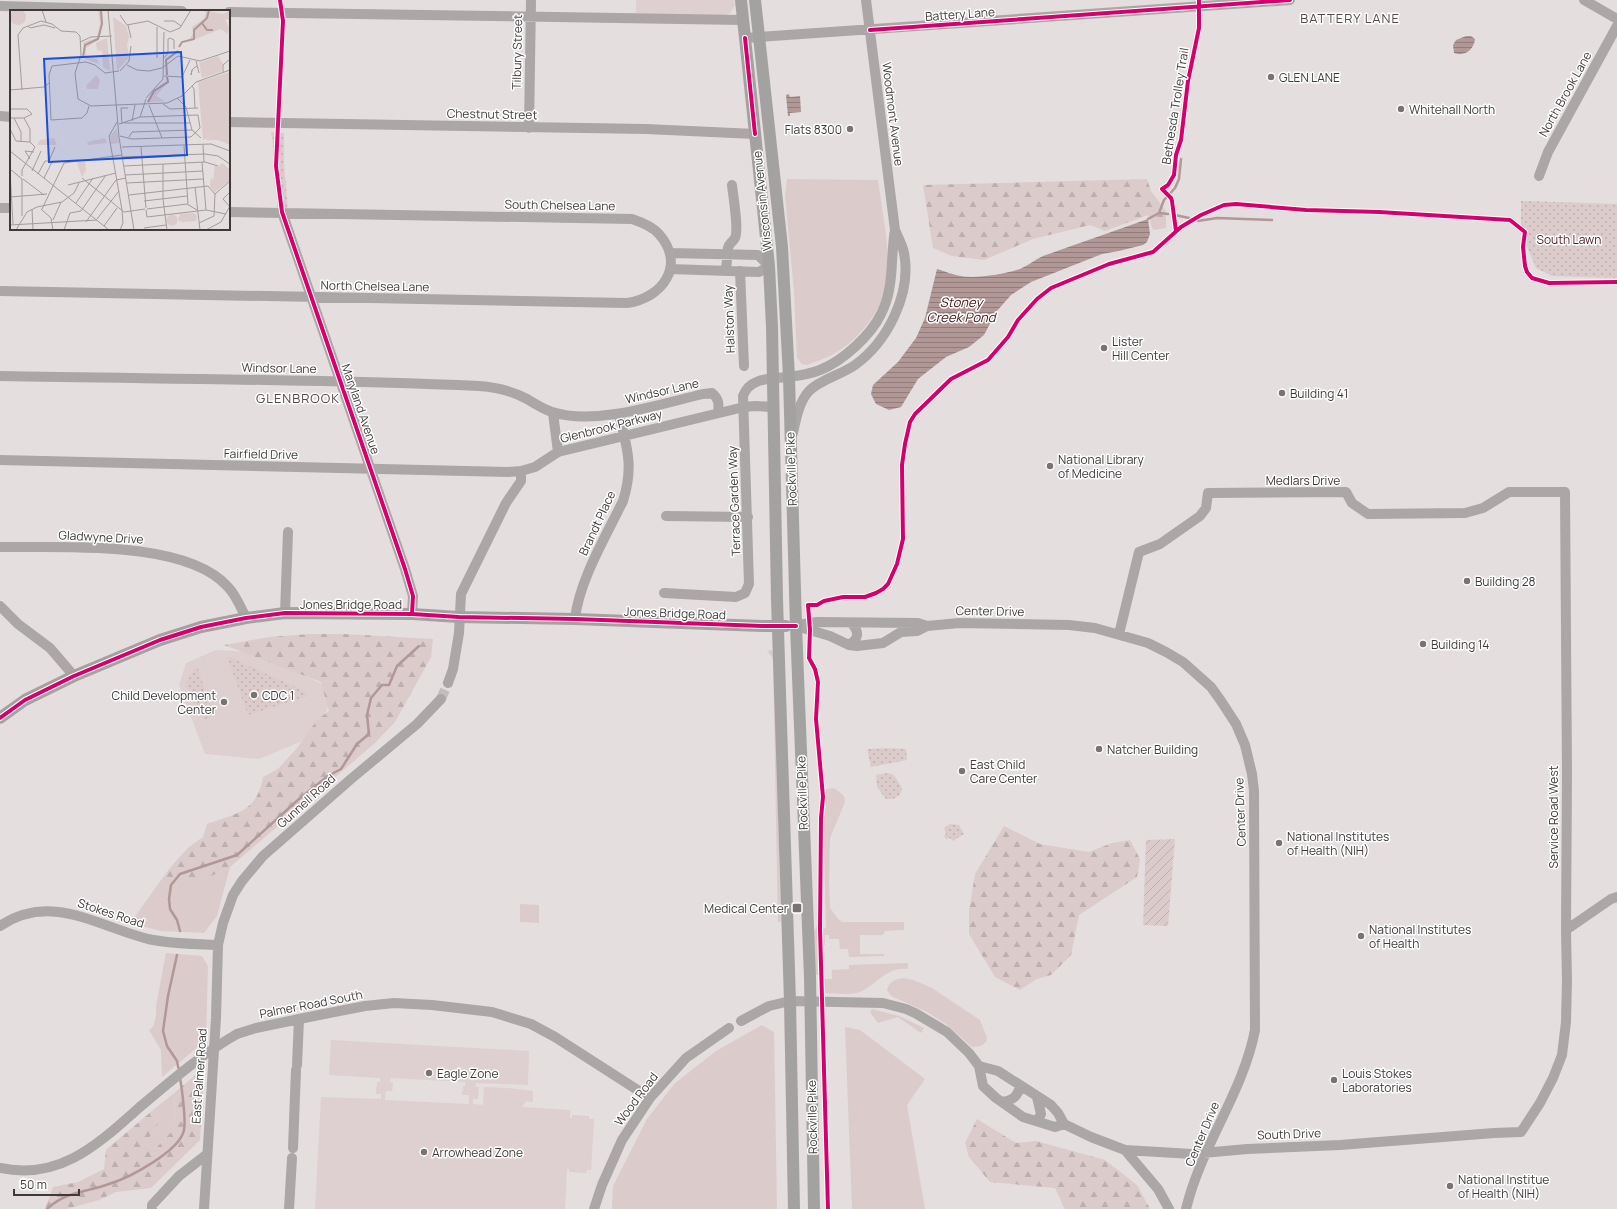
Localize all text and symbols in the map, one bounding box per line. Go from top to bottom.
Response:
street label: Battery Lane [925,3,995,25]
district label: BATTERY LANE [1300,9,1400,27]
inset map [10,10,230,230]
street label: Tilbury Street [508,14,526,90]
street label: Bethesda Trolley Trail [1157,46,1193,166]
street label: North Brook Lane [1535,48,1595,140]
street label: Woodmont Avenue [878,61,908,167]
place label: GLEN LANE [1279,69,1340,86]
marker: GLEN LANE [1266,72,1276,82]
place label: Whitehall North [1409,101,1495,118]
marker: Whitehall North [1396,104,1406,114]
street label: Chestnut Street [447,105,538,123]
place label: Flats 8300 [785,121,842,138]
marker: Flats 8300 [845,124,855,134]
street label: Wisconsin Avenue [748,150,776,252]
street label: South Chelsea Lane [505,196,615,214]
park label: South Lawn [1537,231,1601,248]
street label: North Chelsea Lane [321,277,429,295]
street label: Halston Way [719,284,739,354]
water label: Stoney Creek Pond [927,293,998,326]
place label: Lister Hill Center [1112,333,1170,364]
marker: Lister Hill Center [1099,343,1109,353]
street label: Windsor Lane [241,359,317,377]
street label: Maryland Avenue [338,362,384,456]
street label: Windsor Lane [624,374,700,408]
place label: Building 41 [1290,385,1348,402]
marker: Building 41 [1277,388,1287,398]
district label: GLENBROOK [256,389,340,407]
street label: Glenbrook Parkway [558,405,664,447]
street label: Rockville Pike [781,432,801,506]
street label: Fairfield Drive [224,445,298,463]
street label: Terrace Garden Way [724,445,744,556]
place label: National Library of Medicine [1058,451,1145,482]
marker: National Library of Medicine [1045,461,1055,471]
street label: Medlars Drive [1266,472,1340,489]
street label: Brandt Place [575,488,619,558]
street label: Gladwyne Drive [58,526,144,548]
place label: Building 28 [1475,573,1535,590]
marker: Building 28 [1462,576,1472,586]
street label: Jones Bridge Road [300,596,402,613]
street label: Center Drive [955,602,1025,620]
street label: Jones Bridge Road [624,603,726,623]
place label: Building 14 [1431,636,1489,653]
marker: Building 14 [1418,639,1428,649]
place label: Child Development Center [112,687,217,718]
place label: CDC 1 [262,687,294,704]
marker: CDC 1 [249,690,259,700]
marker: Child Development Center [219,697,229,707]
place label: Natcher Building [1107,741,1198,758]
marker: Natcher Building [1094,744,1104,754]
street label: Rockville Pike [792,756,812,830]
place label: East Child Care Center [970,756,1038,787]
street label: Service Road West [1545,765,1562,868]
marker: East Child Care Center [957,766,967,776]
street label: Gunnell Road [273,770,339,832]
street label: Center Drive [1230,777,1250,847]
place label: National Institutes of Health (NIH) [1287,828,1389,859]
marker: National Institutes of Health (NIH) [1274,838,1284,848]
street label: Stokes Road [76,894,146,932]
place label: Medical Center [704,900,789,917]
marker: Medical Center [791,902,803,914]
place label: National Institutes of Health [1369,921,1471,952]
marker: National Institutes of Health [1356,931,1366,941]
street label: Palmer Road South [258,986,364,1022]
street label: East Palmer Road [187,1028,211,1124]
place label: Eagle Zone [437,1065,498,1082]
place label: Louis Stokes Laboratories [1342,1065,1412,1096]
marker: Eagle Zone [424,1068,434,1078]
street label: Wood Road [610,1069,662,1129]
marker: Louis Stokes Laboratories [1329,1075,1339,1085]
street label: Rockville Pike [803,1080,821,1154]
street label: Center Drive [1181,1099,1223,1169]
street label: South Drive [1257,1124,1321,1144]
place label: Arrowhead Zone [432,1144,523,1161]
marker: Arrowhead Zone [419,1147,429,1157]
scale bar [14,1171,79,1197]
place label: National Institue of Health (NIH) [1458,1171,1549,1202]
text: 50 m [20,1176,47,1193]
marker: National Institue of Health (NIH) [1445,1181,1455,1191]

